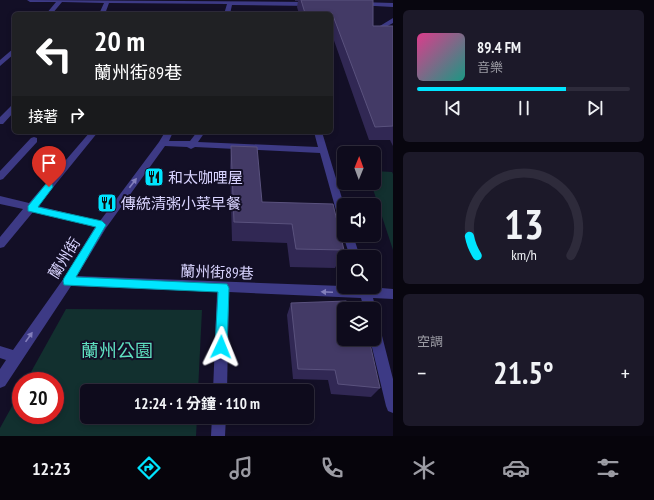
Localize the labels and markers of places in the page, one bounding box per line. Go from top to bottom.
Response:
pin [32,146,66,187]
restaurant icon: 和太咖哩屋 [143,166,165,188]
place label: 和太咖哩屋 [168,168,243,187]
restaurant icon: 傳統清粥小菜早餐 [96,192,118,214]
place label: 傳統清粥小菜早餐 [121,194,241,213]

